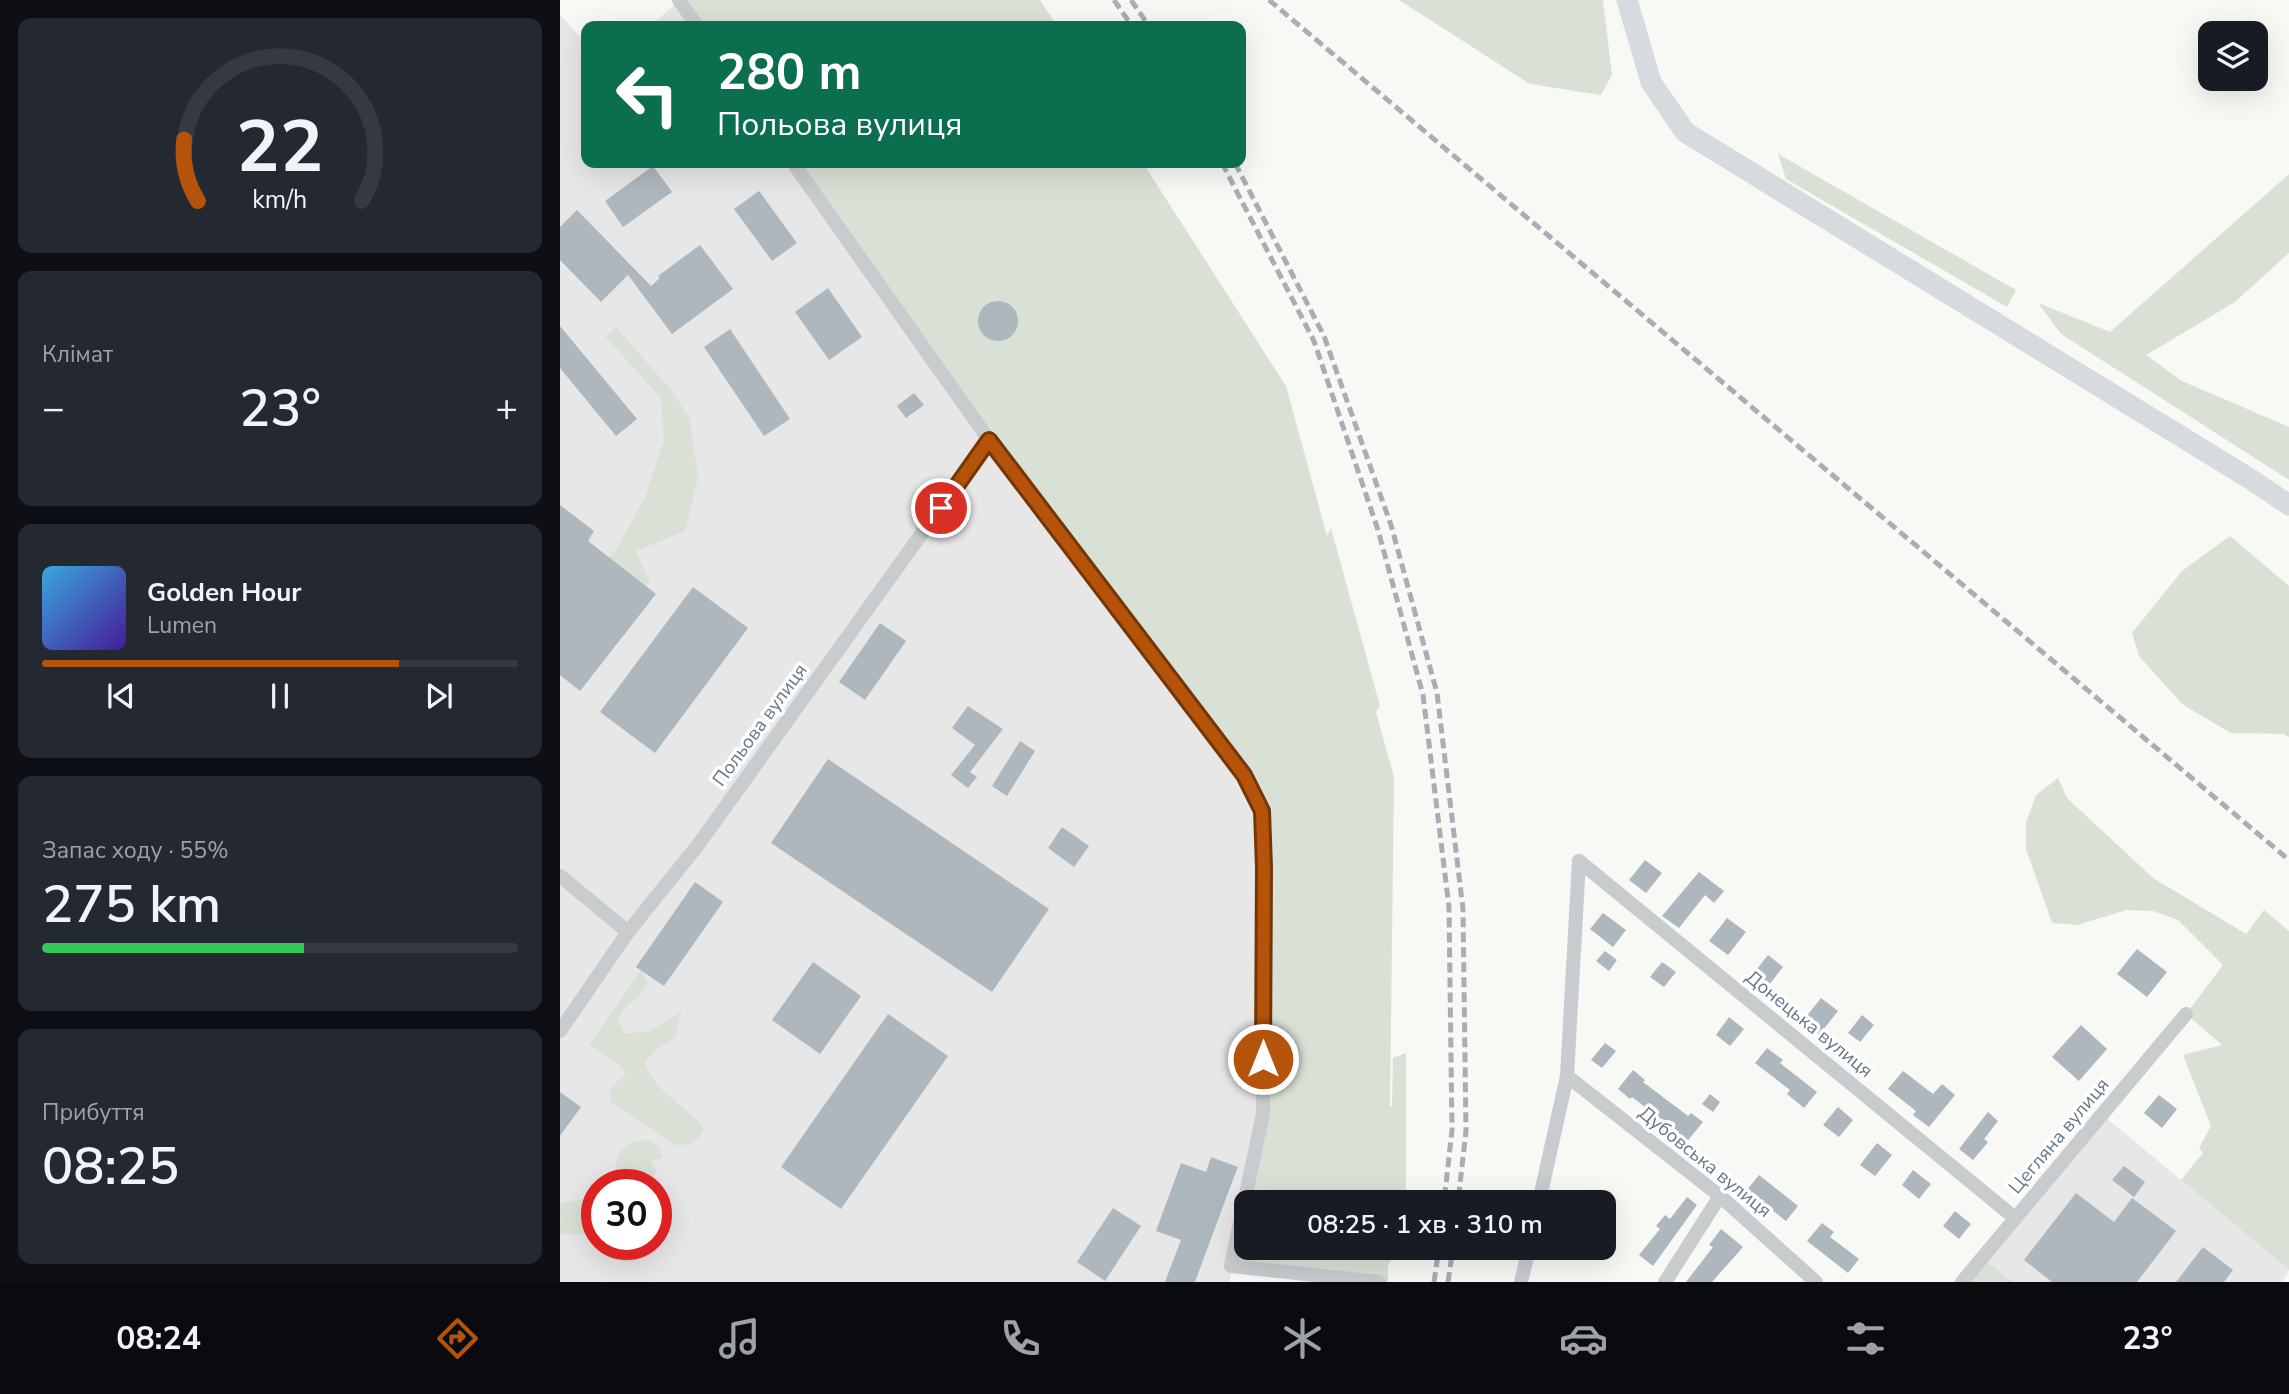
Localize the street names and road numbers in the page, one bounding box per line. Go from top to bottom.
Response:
street label: Польова вулиця [707,658,813,792]
street label: Донецька вулиця [1740,964,1878,1084]
street label: Цегляна вулиця [2003,1072,2115,1200]
street label: Дубовська вулиця [1633,1100,1777,1224]

